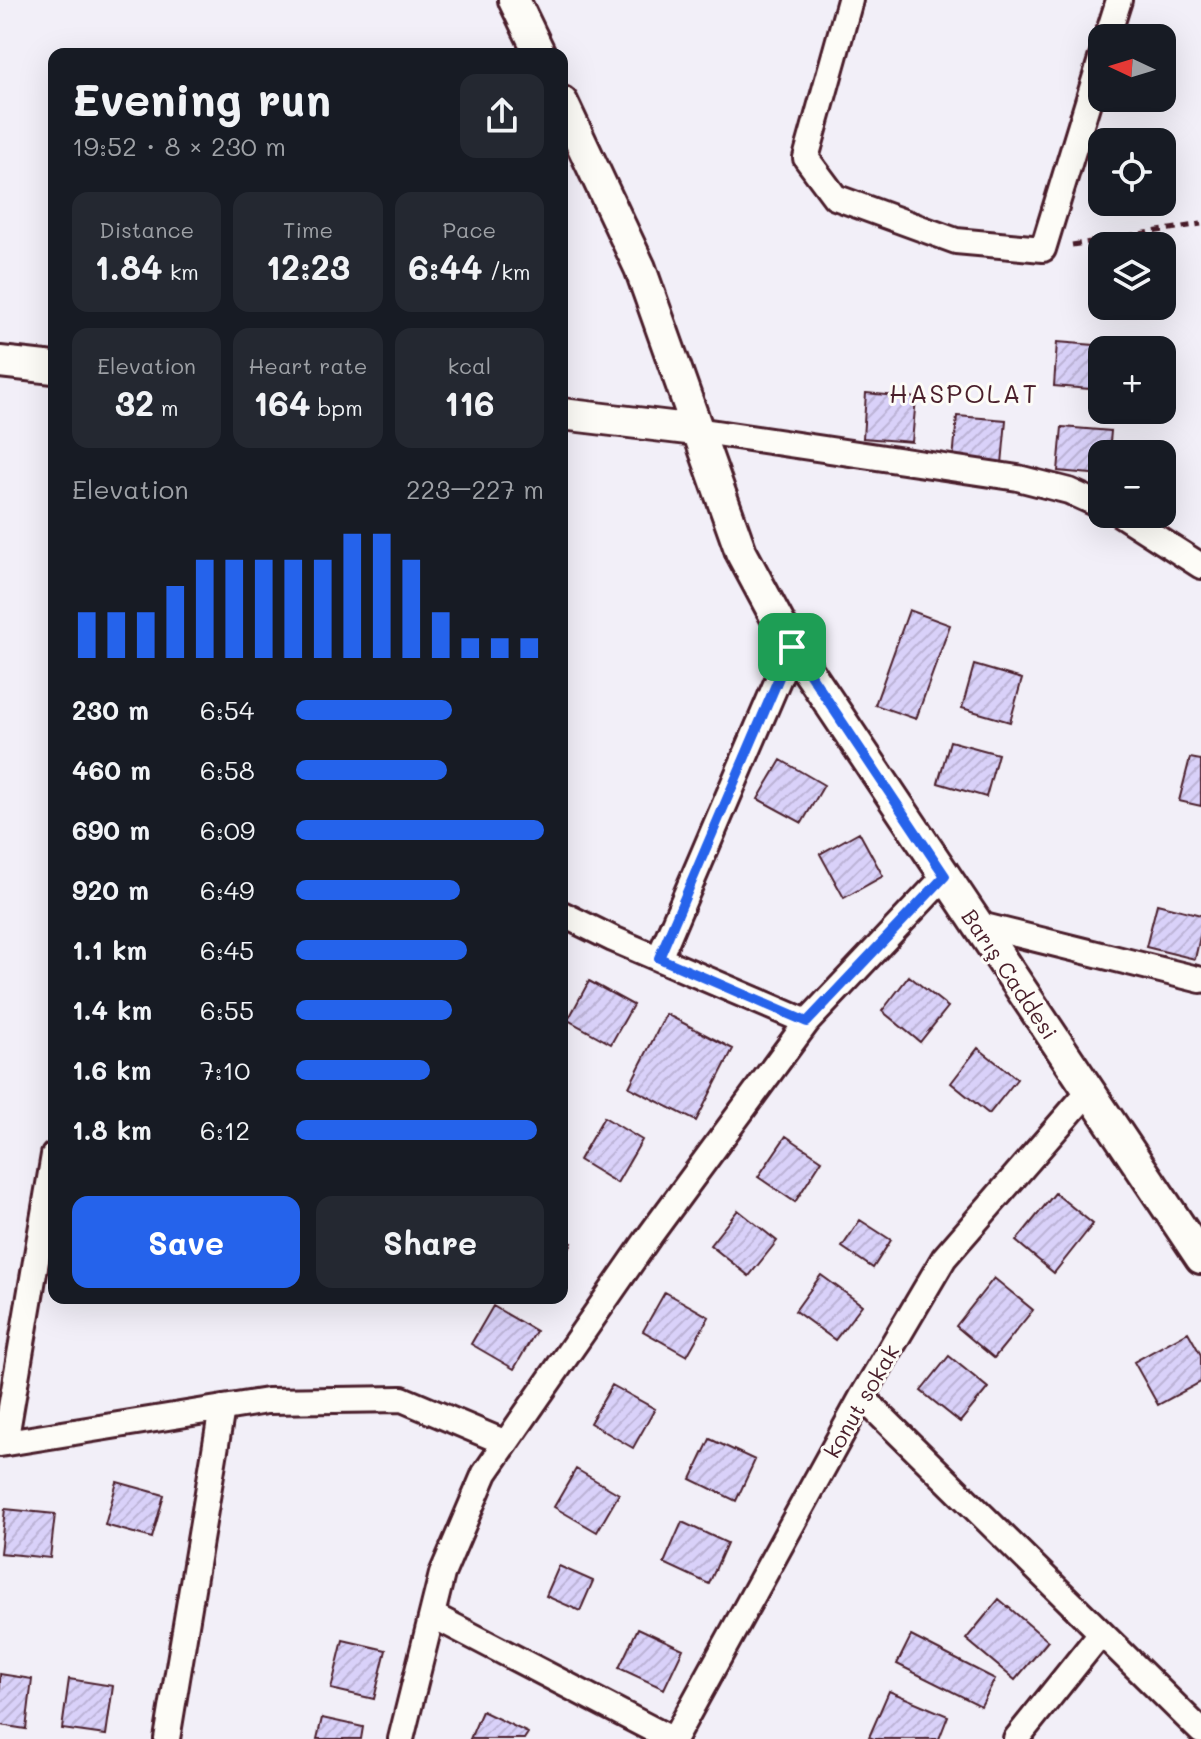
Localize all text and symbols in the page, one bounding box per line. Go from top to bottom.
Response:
north arrow [1088,24,1176,112]
map controls [1088,24,1176,528]
text: Evening run [72,70,331,127]
button: share [460,74,544,158]
button: locate [1088,128,1176,216]
text: 19:52 · 8 × 230 m [72,129,286,163]
text: Distance [99,215,194,244]
text: Time [283,215,333,244]
text: Pace [442,215,496,244]
button: layers [1088,232,1176,320]
text: 1.84 [94,244,163,289]
text: 12:23 [266,244,350,289]
text: 6:44 [408,244,483,289]
text: km [163,257,199,286]
text: /km [483,257,530,286]
button: + [1088,336,1176,424]
text: Elevation [97,351,196,380]
text: Heart rate [249,351,367,380]
text: kcal [447,351,491,380]
district label: HASPOLAT [889,376,1039,410]
text: 32 [115,380,154,425]
text: 164 [253,380,311,425]
text: 116 [444,380,495,425]
text: m [154,393,179,422]
text: bpm [311,393,363,422]
button: − [1088,440,1176,528]
text: Elevation [72,472,189,506]
text: 223–227 m [406,472,544,506]
pin [758,613,826,681]
icon: arrive [770,625,814,669]
text: 230 m [72,693,149,727]
text: 6:54 [200,693,254,727]
text: 460 m [72,753,151,787]
text: 6:58 [200,753,255,787]
text: 690 m [72,813,150,847]
text: 6:09 [200,813,255,847]
text: 920 m [72,873,149,907]
text: 6:49 [200,873,254,907]
street label: Barış Caddesi [956,903,1064,1045]
text: 1.1 km [72,933,147,967]
text: 6:45 [200,933,254,967]
text: 1.4 km [72,993,152,1027]
text: 6:55 [200,993,254,1027]
text: 1.6 km [72,1053,151,1087]
text: 7:10 [200,1053,250,1087]
text: 1.8 km [72,1113,152,1147]
text: 6:12 [200,1113,250,1147]
button: Save [72,1196,300,1288]
button: Share [316,1196,544,1288]
street label: konut sokak [817,1339,905,1463]

